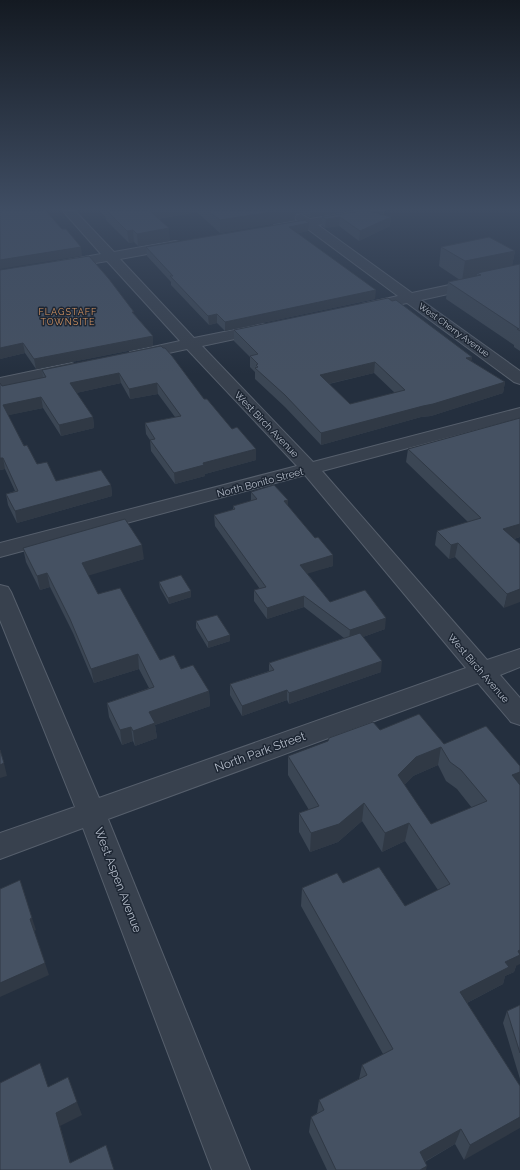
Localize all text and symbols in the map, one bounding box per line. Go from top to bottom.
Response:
street label: West Cherry Avenue [417,301,492,359]
district label: FLAGSTAFF TOWNSITE [39,307,97,327]
street label: West Birch Avenue [232,389,301,460]
street label: North Bonito Street [216,465,305,499]
street label: West Birch Avenue [446,632,511,705]
street label: North Park Street [213,729,307,775]
street label: West Aspen Avenue [92,826,144,934]

